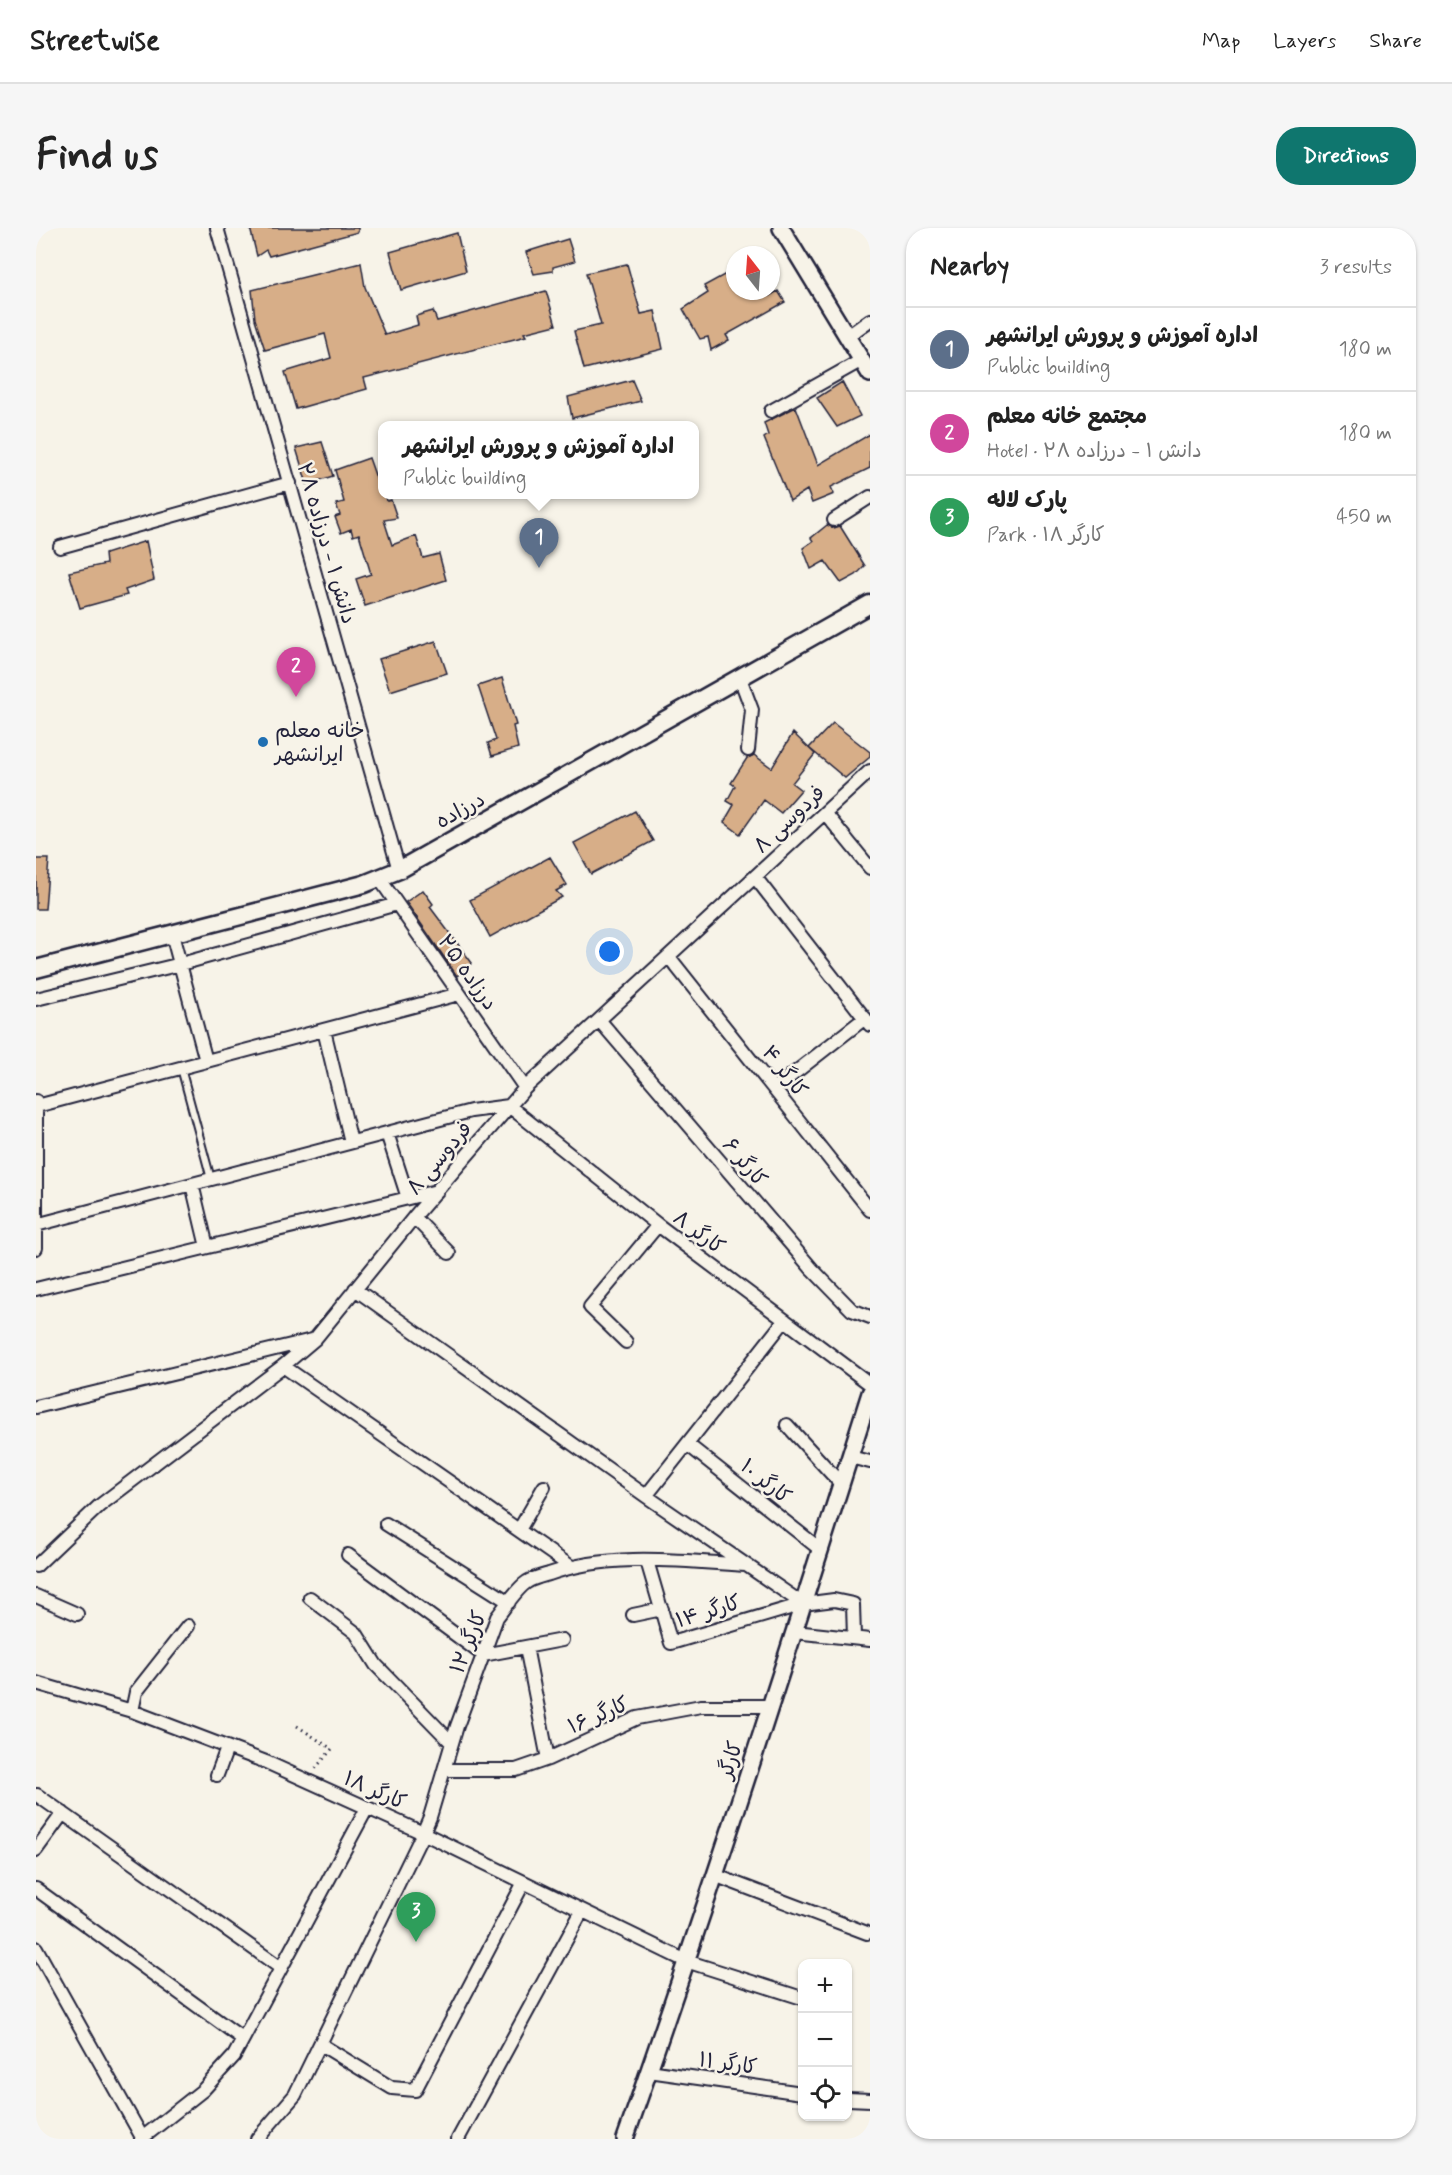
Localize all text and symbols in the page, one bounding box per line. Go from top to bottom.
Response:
text: Streetwise [30,23,160,60]
text: Map [1202,27,1240,55]
text: Layers [1273,27,1336,55]
text: Share [1369,27,1422,55]
button: Directions [1276,127,1416,185]
text: Find us [36,129,158,184]
north arrow [726,246,780,300]
text: Nearby [930,250,1009,284]
text: 3 results [1320,254,1392,281]
text: اداره آموزش و پرورش ایرانشهر [987,322,1258,350]
text: 1 [945,336,954,363]
text: 180 m [1339,336,1392,363]
text: Public building [987,354,1110,381]
text: مجتمع خانه معلم [987,403,1147,431]
text: 2 [945,420,954,447]
text: 180 m [1339,420,1392,447]
popup [378,421,699,499]
text: اداره آموزش و پرورش ایرانشهر [403,433,674,461]
text: Hotel · دانش ۱ - درزاده ۲۸ [987,438,1202,465]
street label: دانش ۱ - درزاده ۲۸ [290,459,362,627]
text: Public building [403,465,526,492]
text: پارک لاله [987,487,1067,515]
text: 3 [945,504,954,531]
text: 450 m [1336,504,1392,531]
pin: 1 [520,518,558,568]
text: Park · کارگر ۱۸ [987,522,1105,549]
pin: 2 [276,648,316,697]
place label: خانه معلم ایرانشهر [273,717,365,769]
marker: خانه معلم ایرانشهر [256,735,270,749]
street label: فردوسی ۸ [748,779,832,860]
street label: درزاده [431,786,490,836]
street label: درزاده ۲۵ [431,929,504,1016]
your location [595,937,624,966]
street label: کارگر ۴ [755,1040,813,1103]
street label: فردوسی ۸ [401,1116,479,1202]
street label: کارگر ۶ [716,1132,773,1193]
street label: کارگر ۸ [667,1204,730,1261]
street label: کارگر ۱۰ [734,1453,797,1511]
street label: کارگر ۱۴ [672,1589,744,1635]
street label: کارگر ۱۲ [444,1607,494,1678]
street label: کارگر ۱۶ [564,1691,633,1741]
street label: کارگر [711,1738,750,1784]
street label: کارگر ۱۸ [339,1765,410,1817]
pin: 3 [396,1892,436,1942]
map controls [798,1959,852,2121]
button: + [798,1959,852,2013]
button: − [798,2013,852,2067]
street label: کارگر ۱۱ [697,2046,759,2082]
button: locate [798,2067,852,2121]

